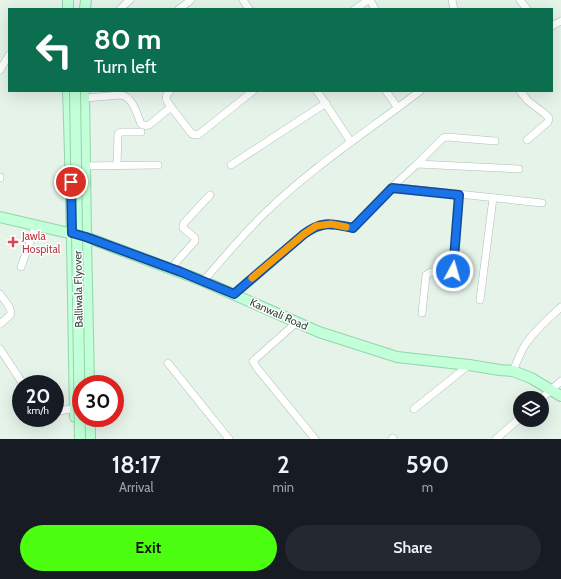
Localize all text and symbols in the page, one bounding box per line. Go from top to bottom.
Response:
text: 80 m [94,22,161,56]
icon: left [28,24,80,76]
text: Turn left [94,56,157,78]
pin [54,165,88,199]
icon: arrive [60,171,82,193]
place label: Jawla Hospital [21,229,61,256]
marker: Jawla Hospital [7,236,19,248]
street label: Balliwala Flyover [70,250,86,328]
position arrow [432,250,474,292]
street label: Kanwali Road [248,295,310,333]
speed limit sign: 30 [72,375,124,427]
text: 20 [26,384,50,408]
map controls [513,391,549,427]
button: layers [513,391,549,427]
text: km/h [27,404,49,417]
text: 18:17 [112,450,161,479]
text: 2 [277,450,290,479]
text: 590 [406,450,449,479]
text: Arrival [119,479,154,495]
text: min [273,479,294,495]
text: m [422,479,433,495]
button: Exit [20,525,277,571]
button: Share [285,525,541,571]

